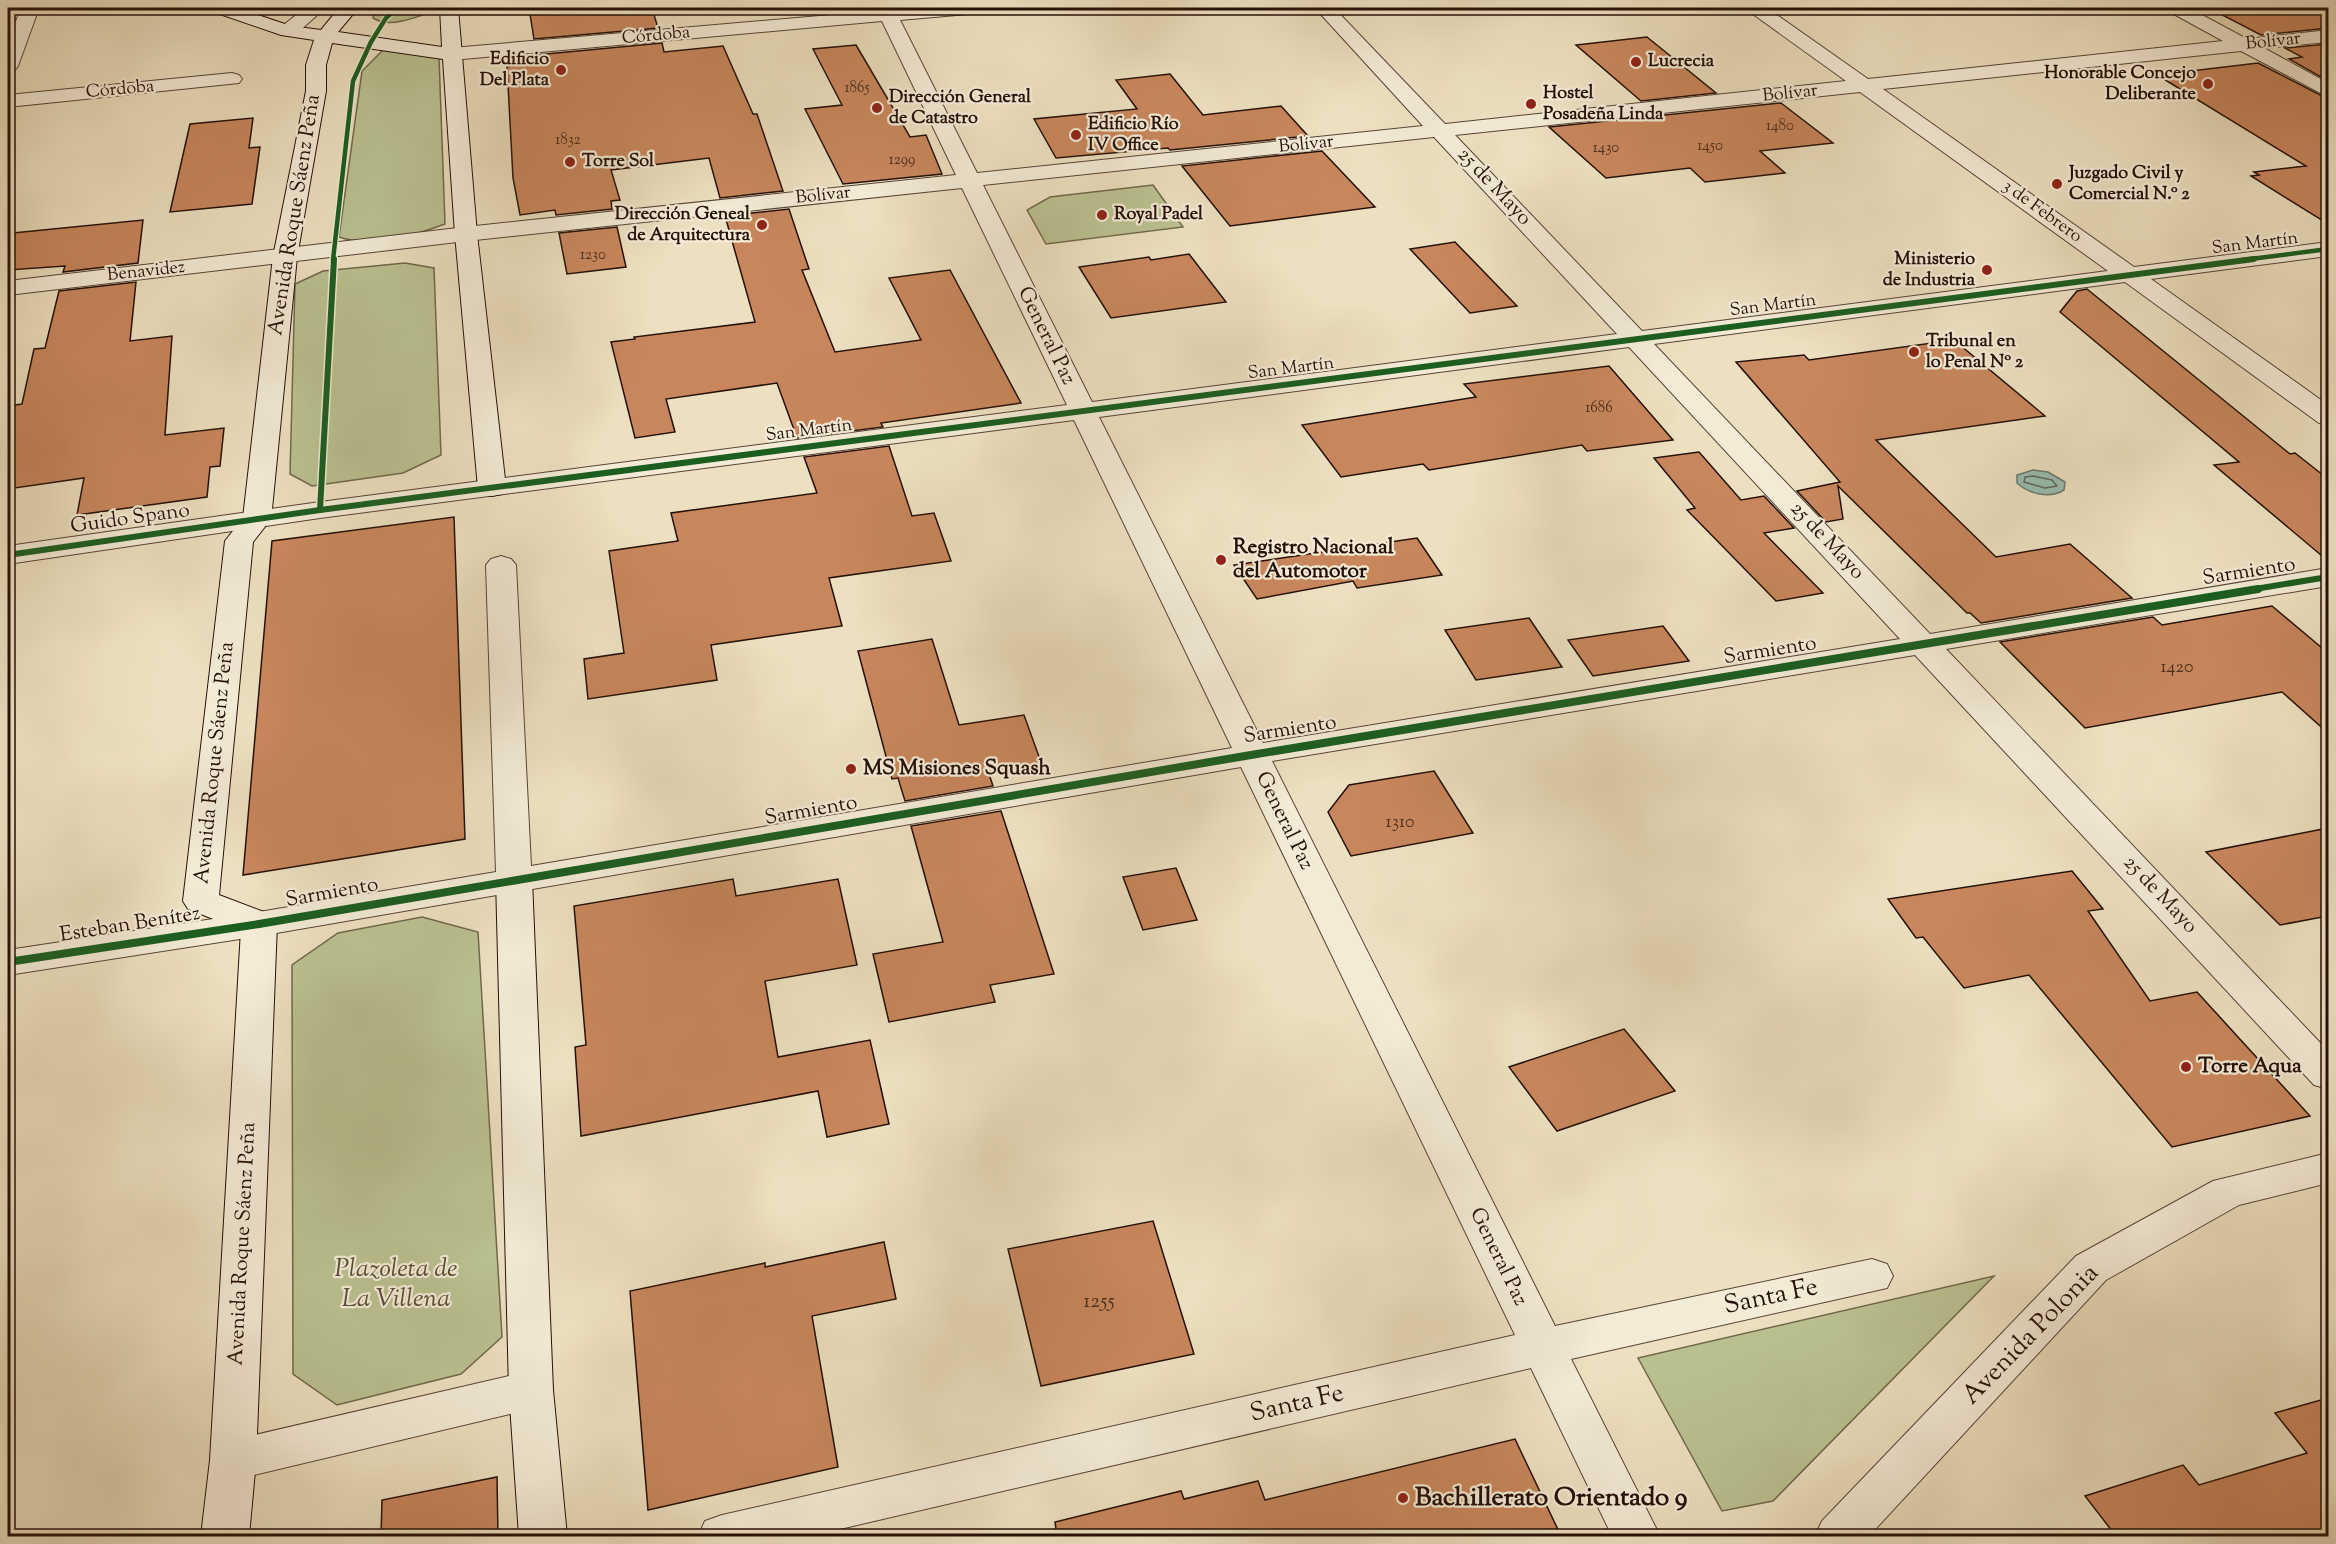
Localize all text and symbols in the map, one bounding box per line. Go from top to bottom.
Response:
street label: Córdoba [621,20,691,52]
street label: Bolívar [2244,26,2302,58]
place label: Edificio Del Plata [480,47,550,94]
place label: Lucrecia [1648,49,1715,75]
marker: Lucrecia [1629,55,1643,69]
place label: Honorable Concejo Deliberante [2044,61,2197,108]
marker: Edificio Del Plata [554,63,568,77]
street label: Córdoba [85,74,155,106]
marker: Honorable Concejo Deliberante [2201,77,2215,91]
house number: 1865 [844,78,870,99]
street label: Bolívar [1761,78,1819,110]
place label: Hostel Posadeña Linda [1543,81,1664,128]
place label: Dirección General de Catastro [889,85,1032,132]
street label: Avenida Roque Sáenz Peña [261,92,329,338]
marker: Hostel Posadeña Linda [1524,97,1538,111]
marker: Dirección General de Catastro [870,101,884,115]
place label: Edificio Río IV Office [1088,112,1179,159]
house number: 1480 [1766,116,1794,137]
marker: Edificio Río IV Office [1069,128,1083,142]
street label: Bolívar [1277,129,1335,161]
house number: 1832 [555,130,581,151]
house number: 1450 [1697,136,1723,157]
house number: 1430 [1593,138,1619,159]
street label: 25 de Mayo [1450,141,1538,233]
place label: Torre Sol [582,149,655,175]
house number: 1299 [889,150,915,171]
marker: Torre Sol [563,155,577,169]
place label: Juzgado Civil y Comercial N.º 2 [2067,161,2190,208]
street label: 3 de Febrero [1997,174,2087,250]
marker: Juzgado Civil y Comercial N.º 2 [2050,177,2064,191]
street label: Bolívar [794,180,852,212]
place label: Dirección Geneal de Arquitectura [615,202,751,249]
place label: Royal Padel [1114,202,1204,228]
marker: Royal Padel [1095,208,1109,222]
marker: Dirección Geneal de Arquitectura [755,218,769,232]
street label: San Martín [2210,226,2300,262]
house number: 1230 [580,245,606,266]
place label: Ministerio de Industria [1883,247,1976,294]
street label: Benavidez [106,255,186,289]
marker: Ministerio de Industria [1980,263,1994,277]
street label: General Paz [1009,282,1083,390]
street label: San Martín [1728,288,1818,324]
place label: Tribunal en lo Penal Nº 2 [1926,329,2024,376]
marker: Tribunal en lo Penal Nº 2 [1907,345,1921,359]
street label: San Martín [1246,351,1336,387]
house number: 1686 [1585,398,1613,419]
street label: San Martín [764,413,854,449]
street label: 25 de Mayo [1783,495,1871,587]
street label: Guido Spano [68,496,192,542]
place label: Registro Nacional del Automotor [1233,533,1394,587]
street label: Sarmiento [2200,550,2298,594]
marker: Registro Nacional del Automotor [1214,553,1228,567]
street label: Sarmiento [1721,629,1819,673]
street label: Avenida Roque Sáenz Peña [187,640,243,886]
house number: 1420 [2160,655,2194,681]
street label: Sarmiento [1241,708,1339,752]
place label: MS Misiones Squash [863,754,1052,784]
marker: MS Misiones Squash [844,762,858,776]
street label: General Paz [1247,767,1321,875]
street label: Sarmiento [762,788,860,834]
house number: 1310 [1386,810,1414,836]
street label: 25 de Mayo [2116,849,2204,941]
street label: Sarmiento [283,870,381,916]
street label: Esteban Benítez [58,899,202,951]
place label: Torre Aqua [2198,1052,2302,1082]
marker: Torre Aqua [2179,1060,2193,1074]
street label: Avenida Roque Sáenz Peña [222,1121,264,1366]
street label: General Paz [1461,1203,1535,1311]
park label: Plazoleta de La Villena [334,1251,458,1318]
street label: Avenida Polonia [1954,1256,2108,1414]
street label: Santa Fe [1721,1269,1821,1325]
house number: 1255 [1083,1287,1115,1317]
street label: Santa Fe [1246,1375,1348,1433]
place label: Bachillerato Orientado 9 [1415,1480,1688,1517]
marker: Bachillerato Orientado 9 [1396,1491,1410,1505]

